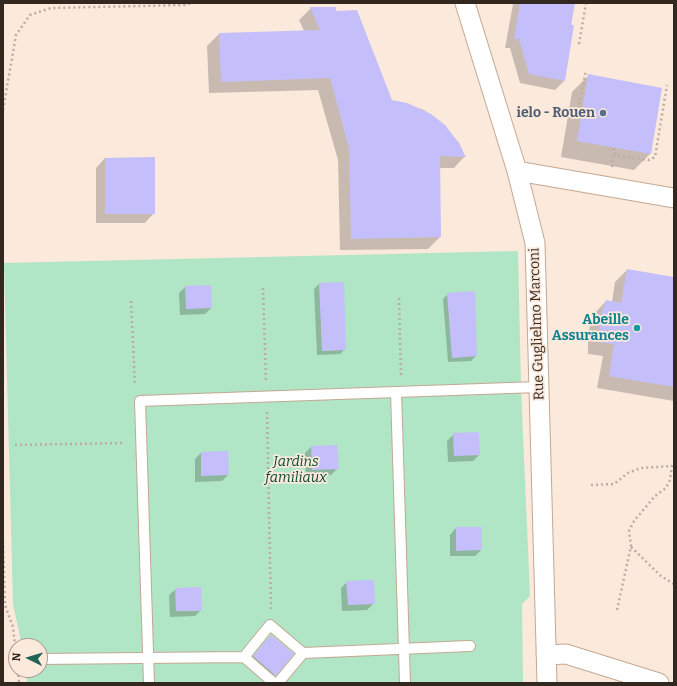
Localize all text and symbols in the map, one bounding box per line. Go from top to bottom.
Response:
place label: ielo - Rouen [516,105,595,121]
marker: ielo - Rouen [598,108,608,118]
street label: Rue Guglielmo Marconi [526,248,548,400]
place label: Abeille Assurances [552,312,629,344]
marker: Abeille Assurances [632,323,642,333]
park label: Jardins familiaux [265,454,327,486]
north arrow [8,638,48,678]
text: N [10,652,23,662]

